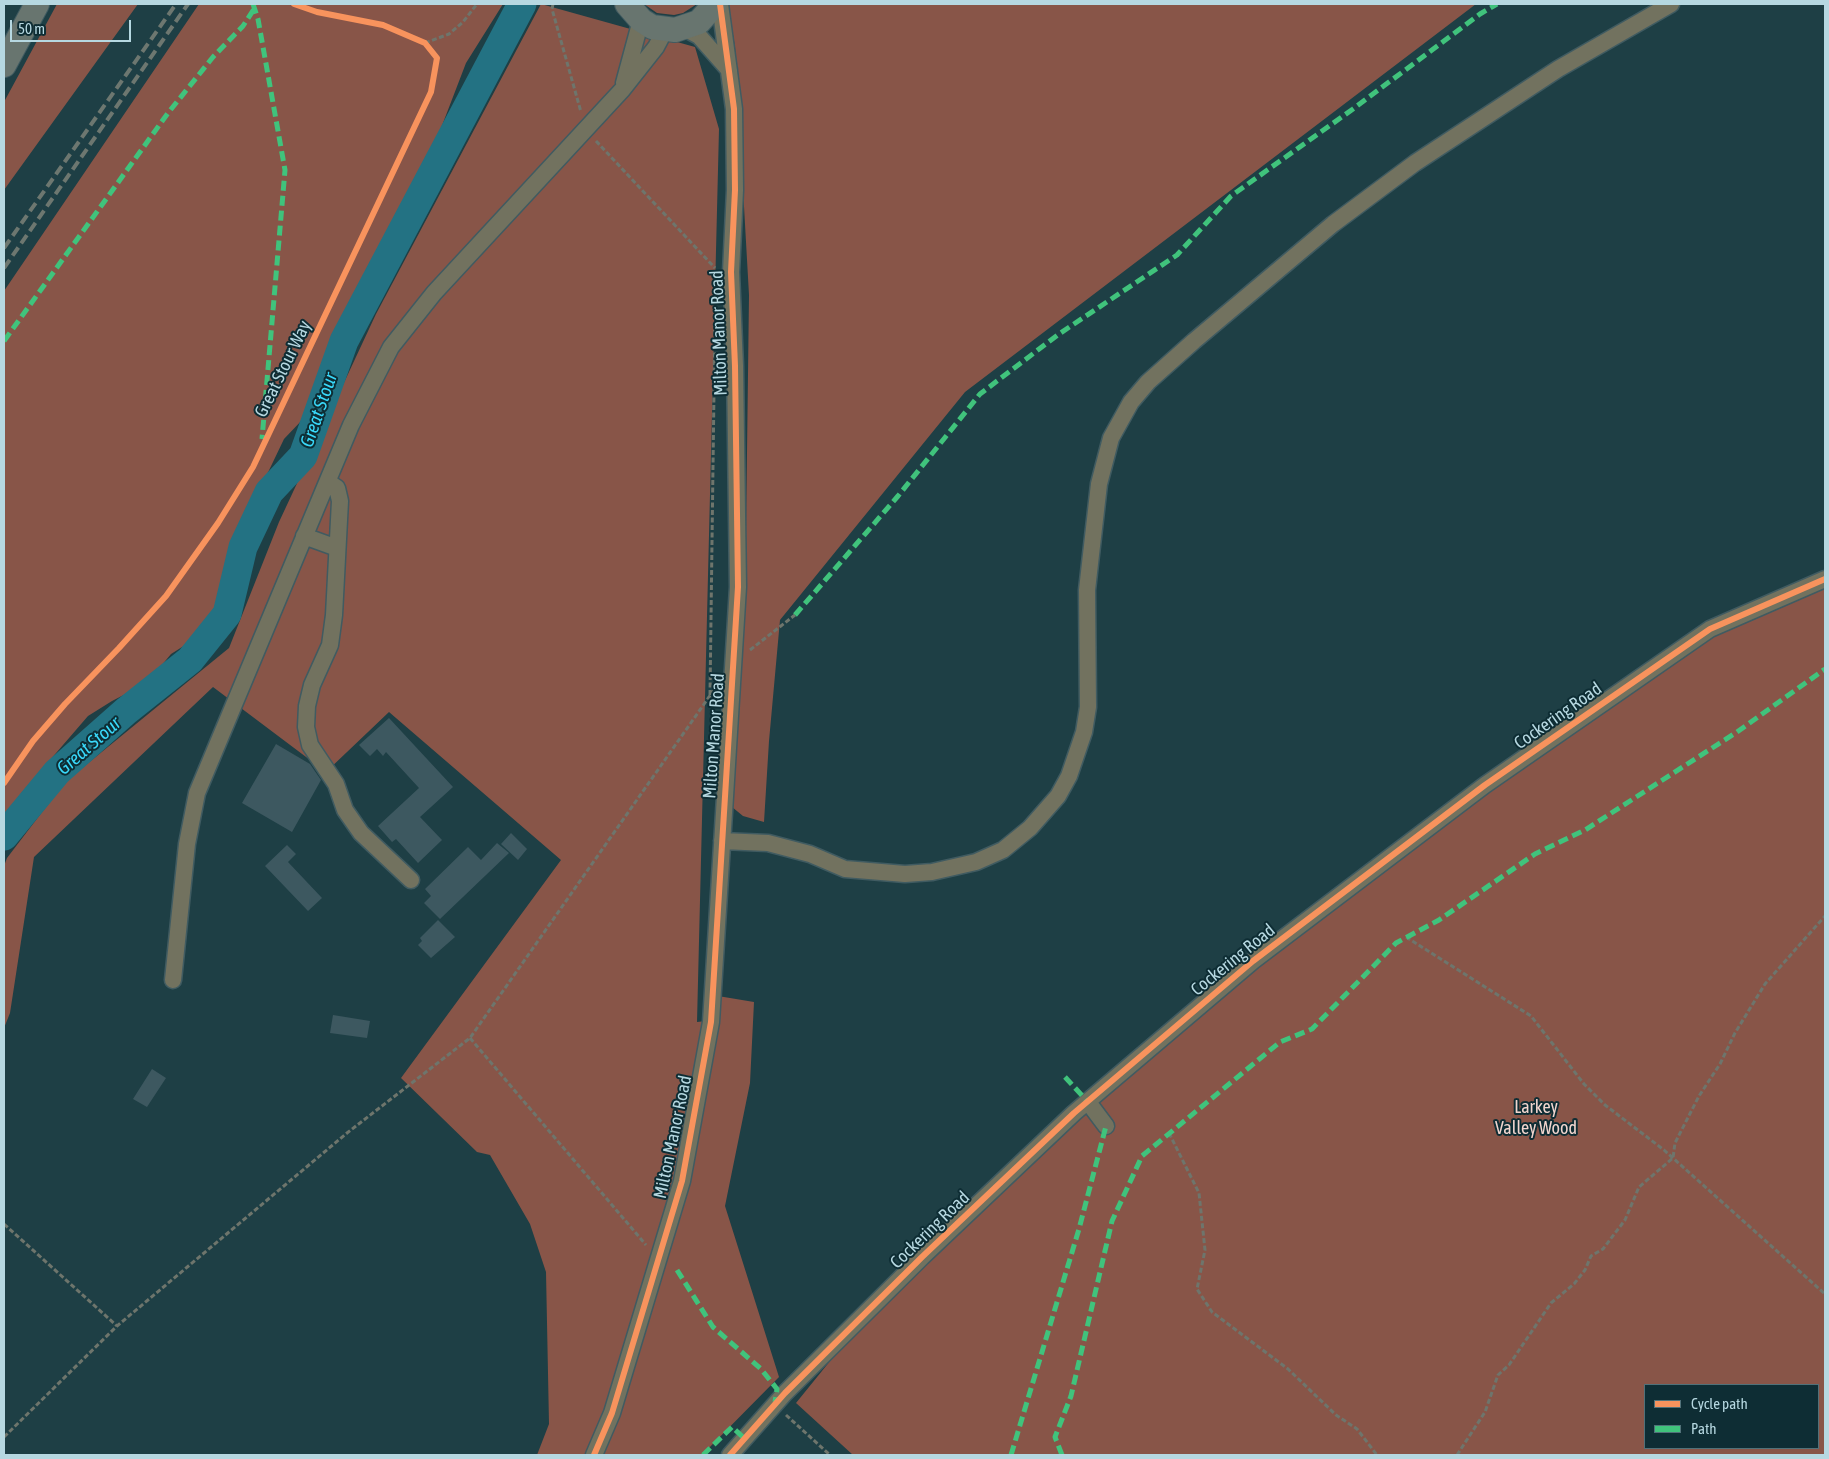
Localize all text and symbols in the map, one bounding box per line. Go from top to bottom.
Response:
scale bar [12,10,134,42]
text: 50 m [18,20,45,37]
street label: Milton Manor Road [706,270,732,396]
street label: Great Stour Way [250,317,316,421]
water label: Great Stour [296,370,342,450]
street label: Milton Manor Road [699,673,729,799]
street label: Cockering Road [1510,678,1606,754]
water label: Great Stour [52,712,126,780]
street label: Cockering Road [1187,920,1279,1000]
street label: Milton Manor Road [649,1073,697,1201]
park label: Larkey Valley Wood [1495,1096,1577,1138]
street label: Cockering Road [886,1187,974,1273]
legend [1644,1384,1819,1449]
text: Cycle path [1691,1395,1748,1412]
text: Path [1691,1420,1717,1437]

